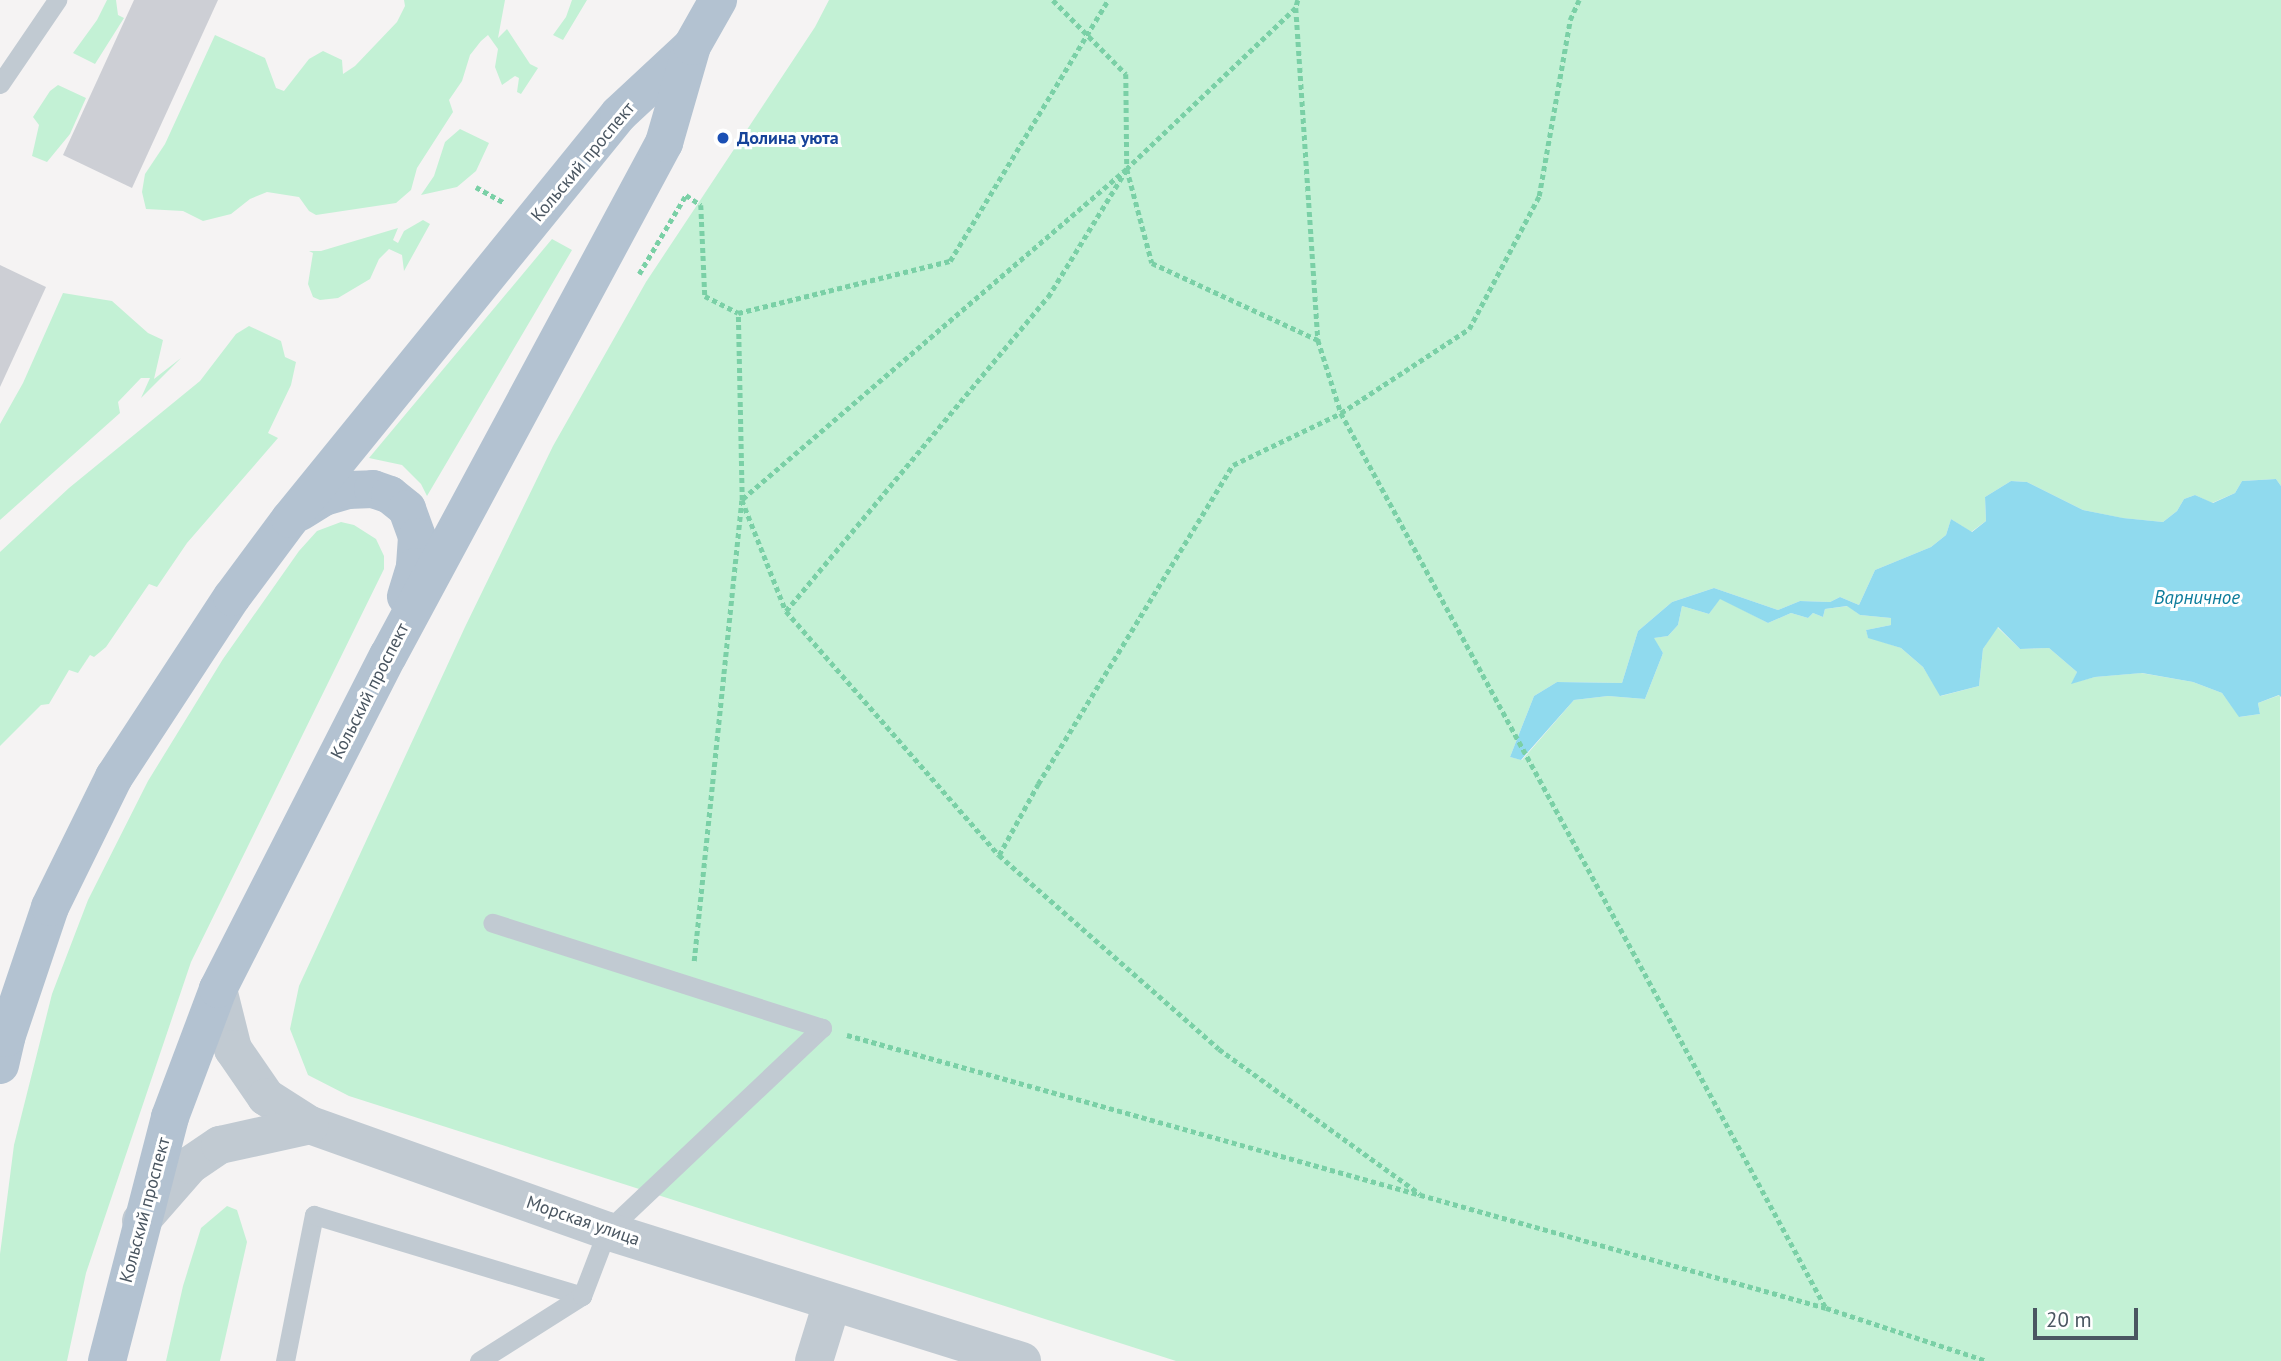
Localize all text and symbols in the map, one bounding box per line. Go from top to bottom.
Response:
street label: Кольский проспект [527,98,639,226]
place label: Долина уюта [737,127,839,149]
marker: Долина уюта [715,130,731,146]
water label: Варничное [2154,587,2240,609]
street label: Кольский проспект [326,620,414,762]
street label: Кольский проспект [115,1135,175,1285]
street label: Морская улица [523,1192,643,1250]
scale bar [2036,1294,2141,1338]
text: 20 m [2046,1306,2092,1333]

